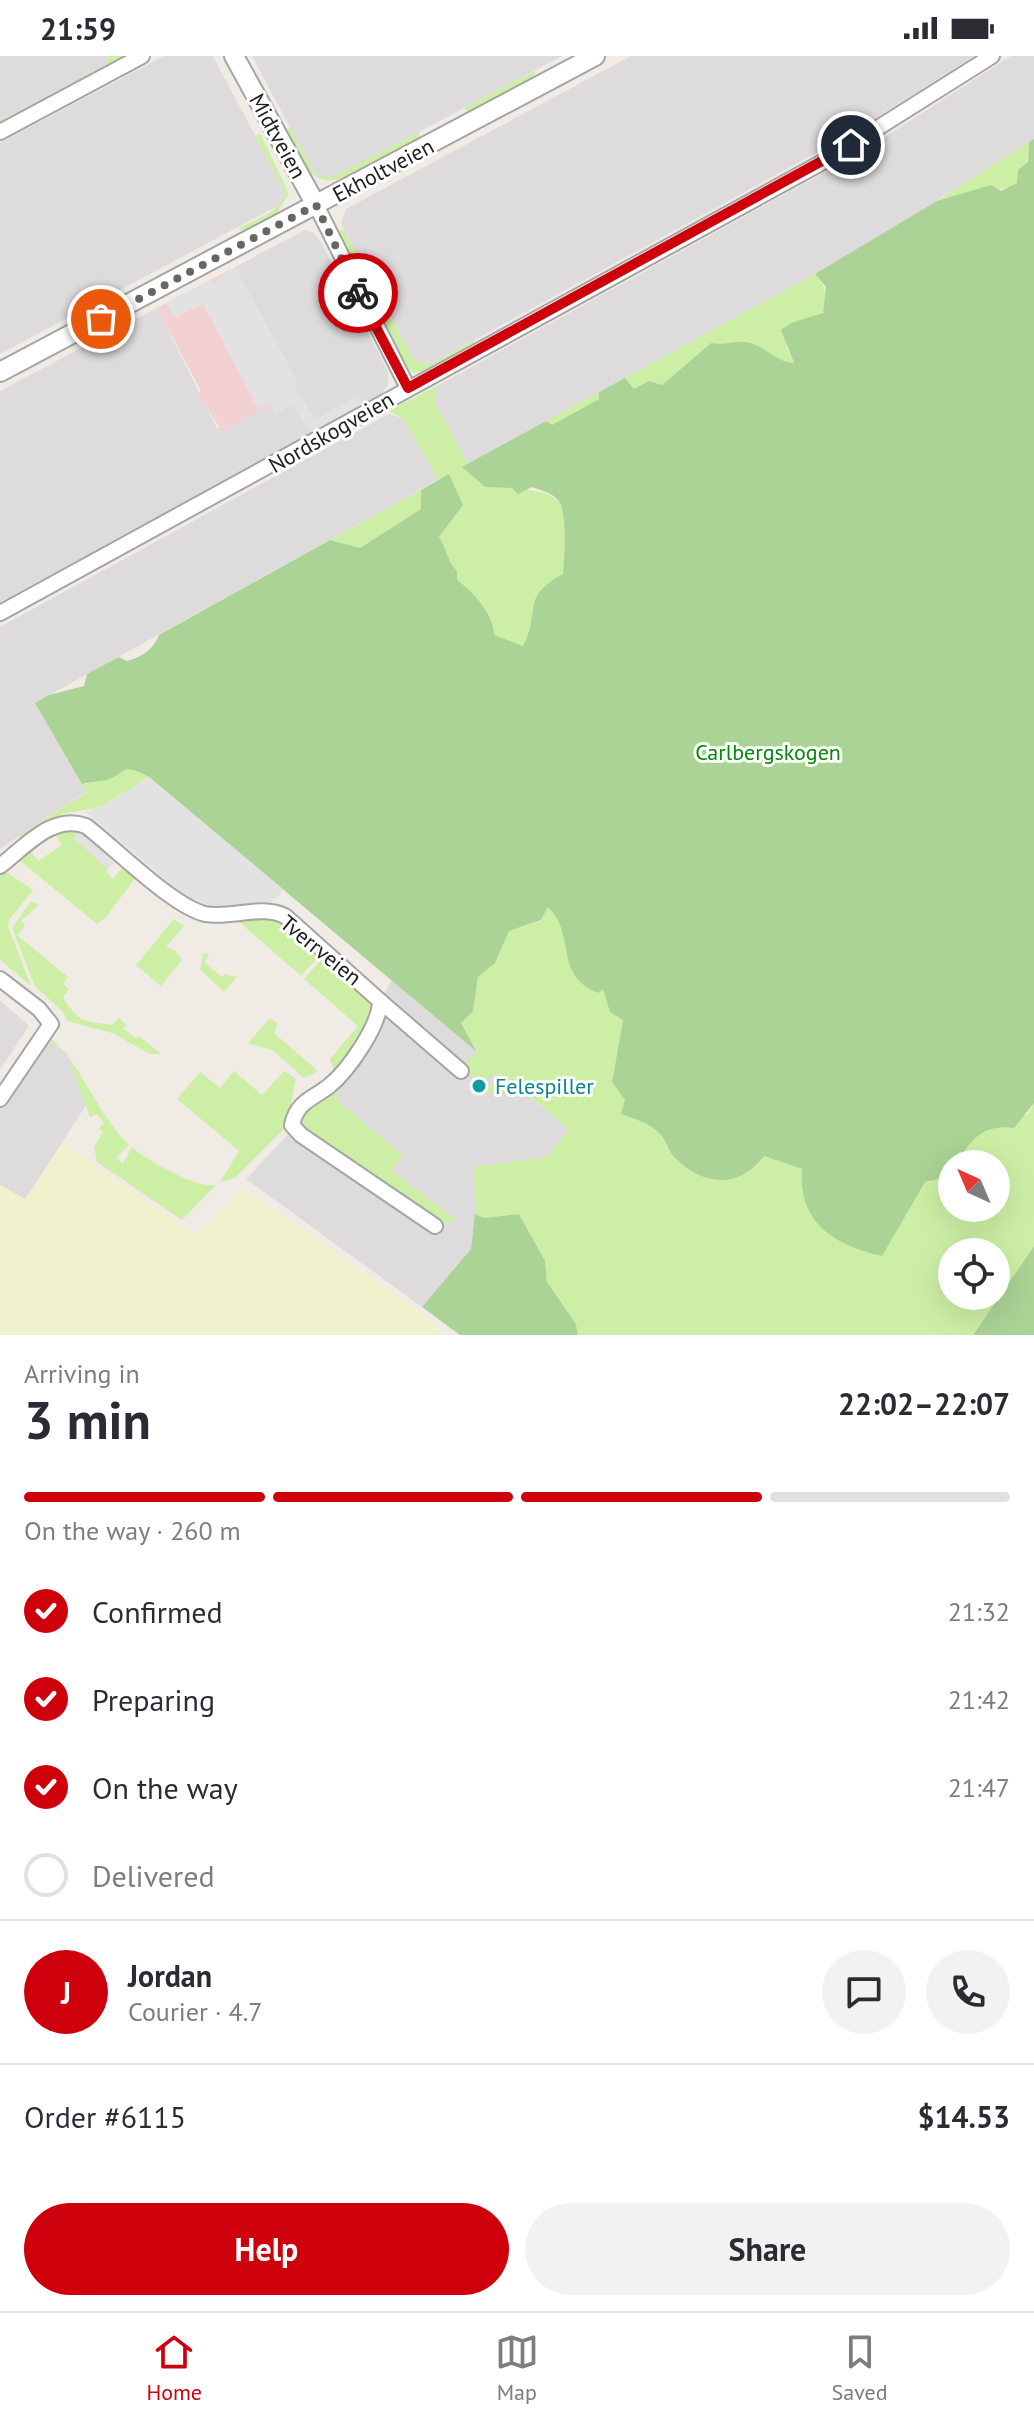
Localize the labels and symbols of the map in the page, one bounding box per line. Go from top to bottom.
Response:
street label: Midtveien [243,88,313,184]
pin [817,111,885,179]
street label: Ekholtveien [328,132,438,208]
courier [318,253,398,333]
pin [67,285,135,353]
street label: Nordskogveien [264,385,398,479]
park label: Carlbergskogen [695,738,841,766]
street label: Tverrveien [275,909,367,991]
place label: Felespiller [495,1072,594,1100]
marker: Felespiller [470,1077,488,1095]
north arrow [938,1150,1010,1222]

